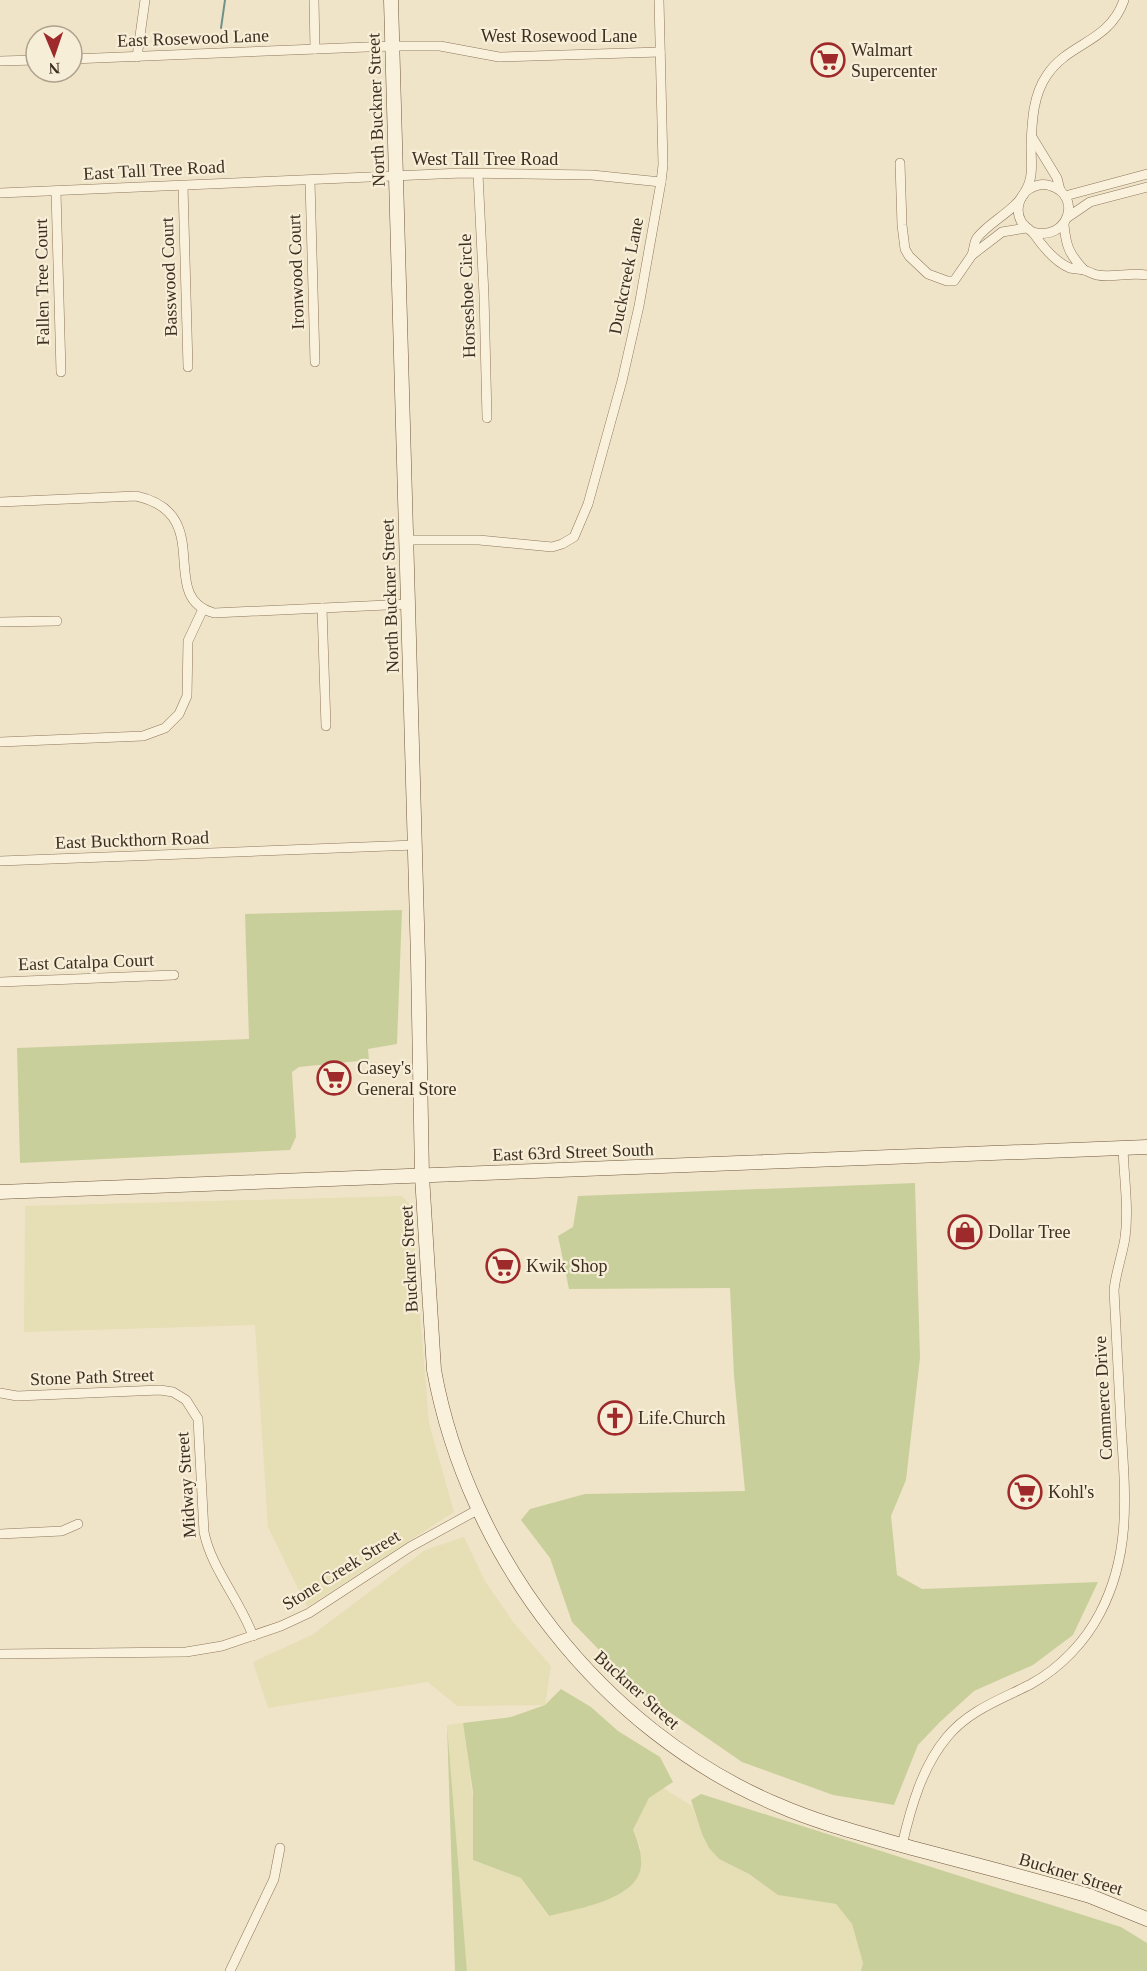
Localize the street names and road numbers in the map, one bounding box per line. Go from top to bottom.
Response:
street label: East Rosewood Lane [117,25,269,51]
street label: West Rosewood Lane [481,26,637,46]
street label: North Buckner Street [363,33,389,187]
street label: West Tall Tree Road [412,149,558,169]
street label: East Tall Tree Road [83,156,225,184]
street label: Ironwood Court [284,214,308,330]
street label: Duckcreek Lane [605,216,647,336]
street label: Basswood Court [157,217,181,337]
street label: Fallen Tree Court [31,218,53,346]
street label: Horseshoe Circle [455,233,479,359]
street label: North Buckner Street [377,519,403,673]
street label: East Buckthorn Road [55,827,209,853]
street label: East Catalpa Court [18,950,154,974]
street label: East 63rd Street South [492,1139,654,1165]
street label: Buckner Street [396,1205,422,1313]
street label: Commerce Drive [1090,1335,1116,1461]
street label: Stone Path Street [30,1365,154,1389]
street label: Midway Street [172,1431,200,1539]
street label: Stone Creek Street [278,1526,404,1614]
street label: Buckner Street [590,1647,684,1733]
street label: Buckner Street [1017,1849,1125,1899]

